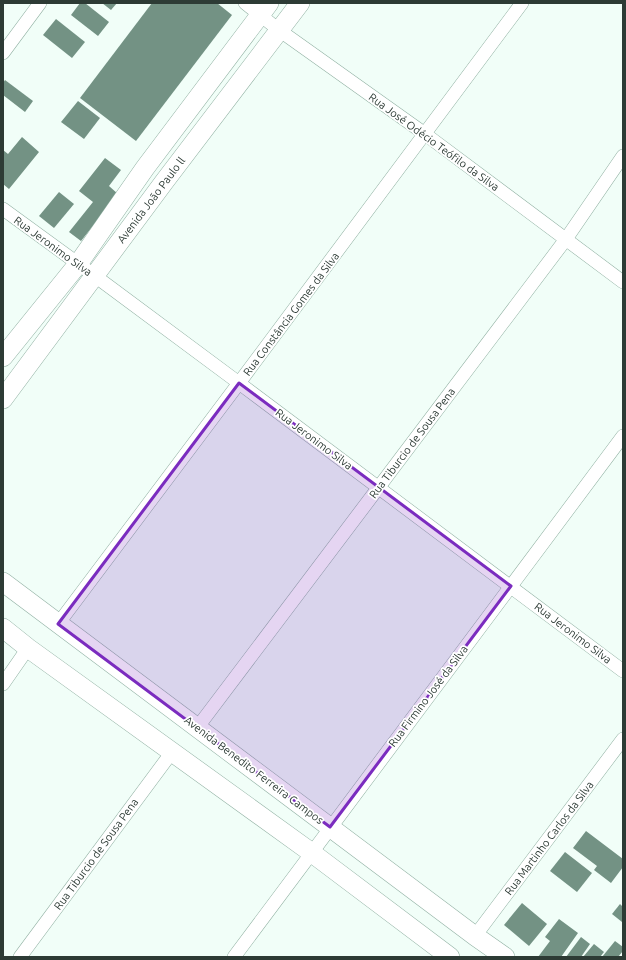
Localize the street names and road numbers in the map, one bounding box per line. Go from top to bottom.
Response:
street label: Rua José Odécio Teófilo da Silva [367,91,501,193]
street label: Avenida João Paulo ll [115,155,187,245]
street label: Rua Jeronimo Silva [12,214,94,278]
street label: Rua Constância Gomes da Silva [241,250,341,378]
street label: Rua Tiburcio de Sousa Pena [367,386,457,500]
street label: Rua Jeronimo Silva [273,406,355,472]
street label: Rua Jeronimo Silva [532,600,614,666]
street label: Rua Firmino José da Silva [386,643,470,749]
street label: Avenida Benedito Ferreira Campos [182,714,326,826]
street label: Rua Martinho Carlos da Silva [502,779,596,897]
street label: Rua Tiburcio de Sousa Pena [52,796,140,912]

